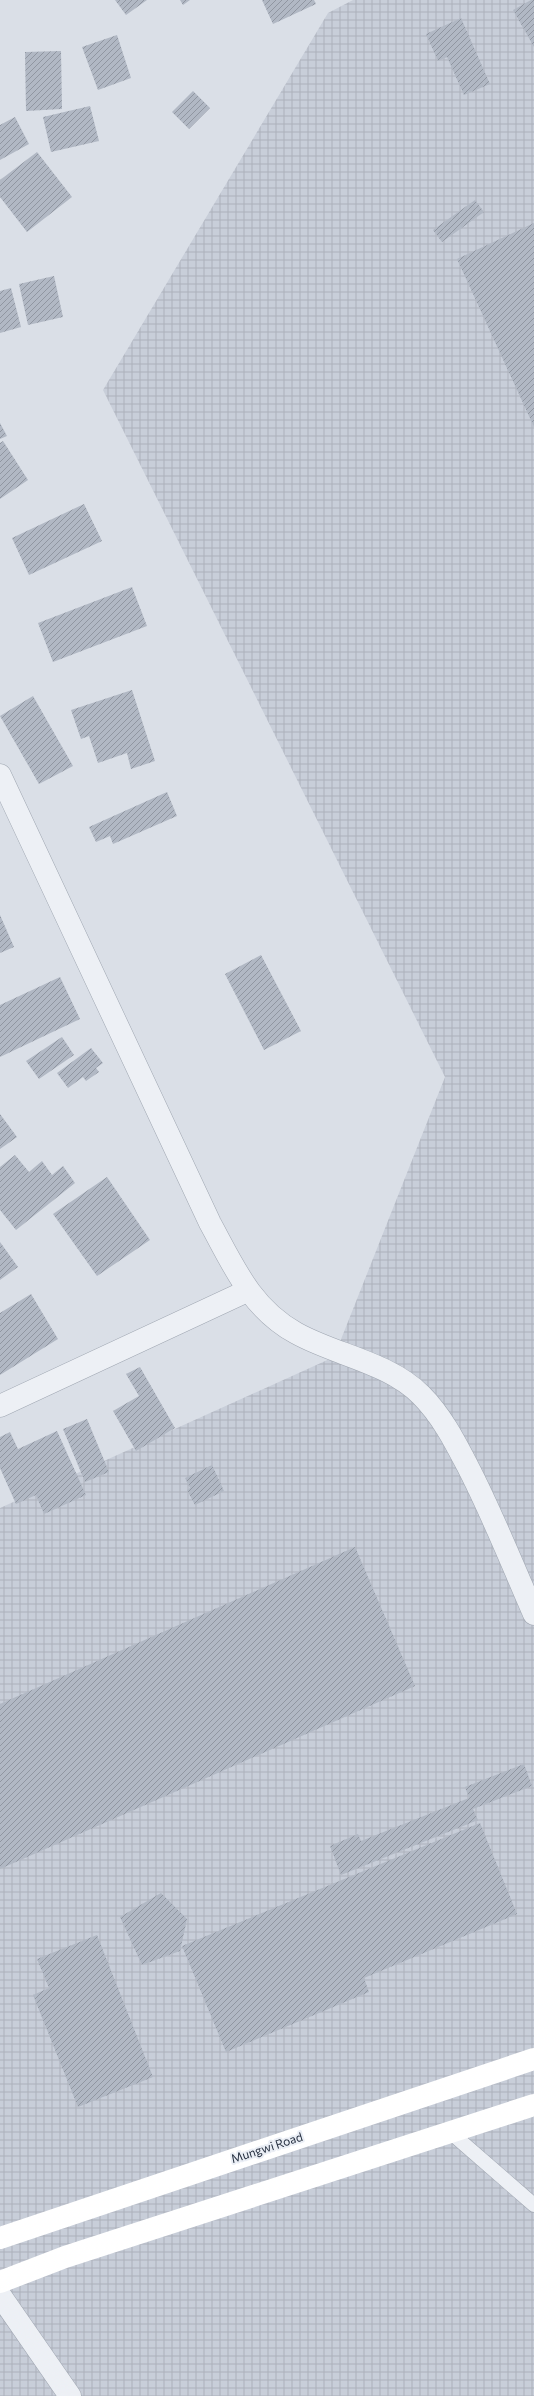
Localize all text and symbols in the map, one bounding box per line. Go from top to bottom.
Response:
street label: Mungwi Road [229,2129,304,2165]

